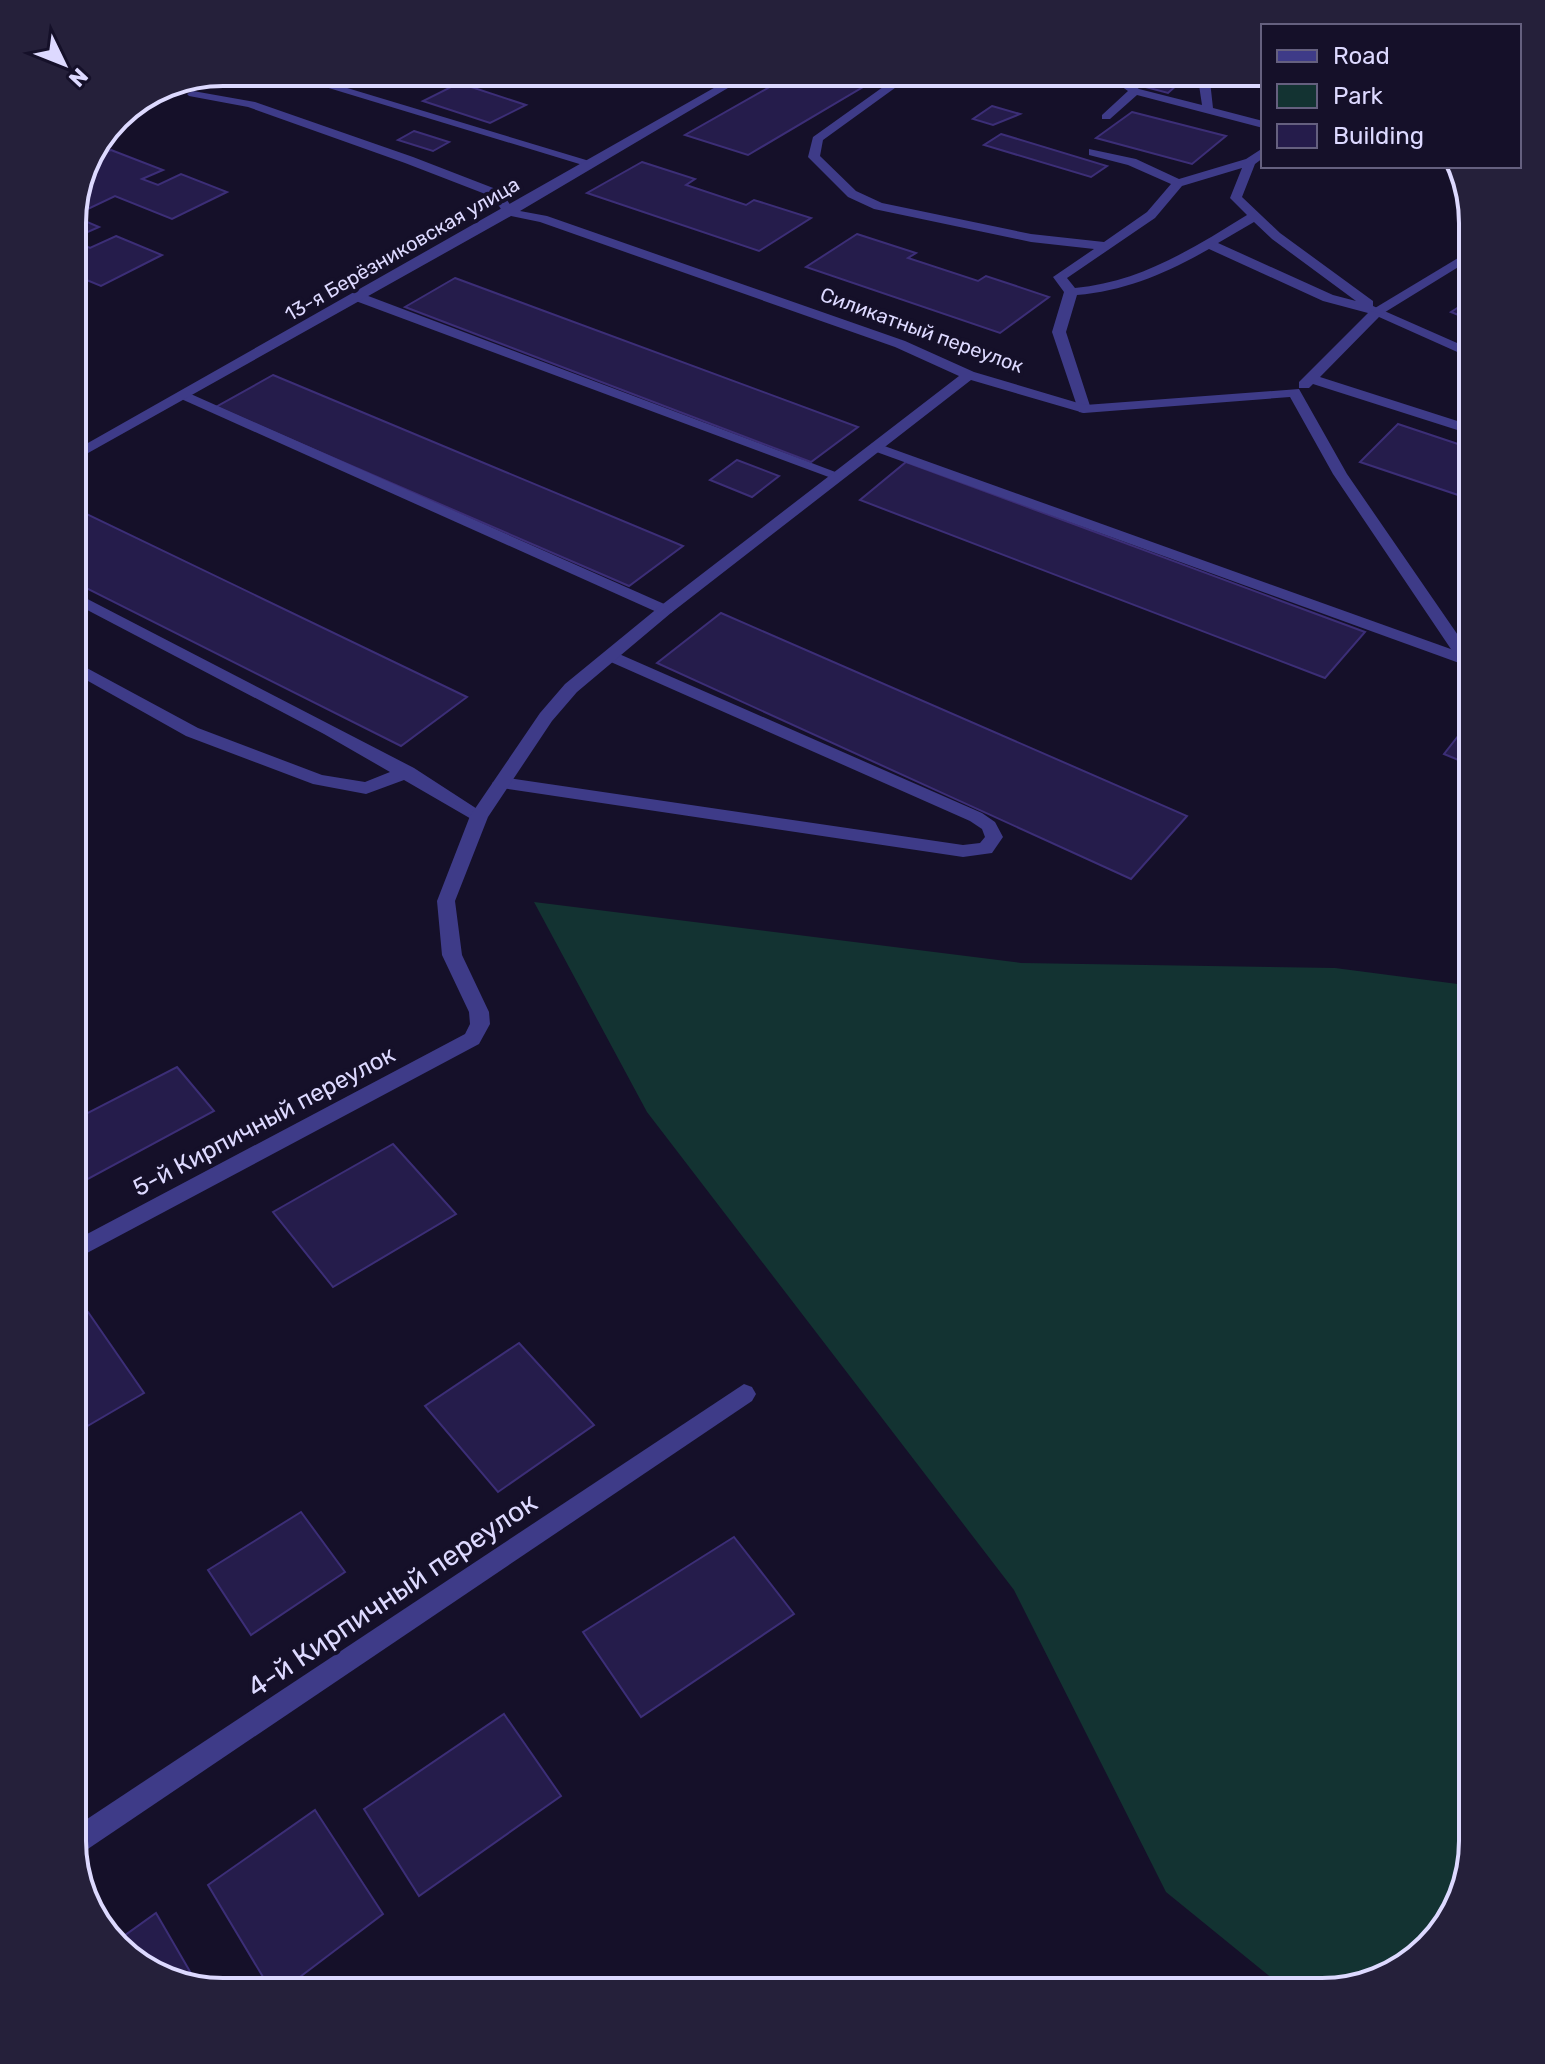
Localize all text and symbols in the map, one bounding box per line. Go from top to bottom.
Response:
north arrow [24,24,104,104]
legend [1261,24,1521,168]
text: Road [1333,42,1390,70]
text: N [63,62,94,92]
text: Park [1333,82,1384,110]
text: Building [1333,122,1424,150]
street label: 13-я Берёзниковская улица [280,172,524,326]
street label: Силикатный переулок [817,282,1027,378]
street label: 5-й Кирпичный переулок [128,1040,400,1202]
street label: 4-й Кирпичный переулок [241,1486,543,1704]

